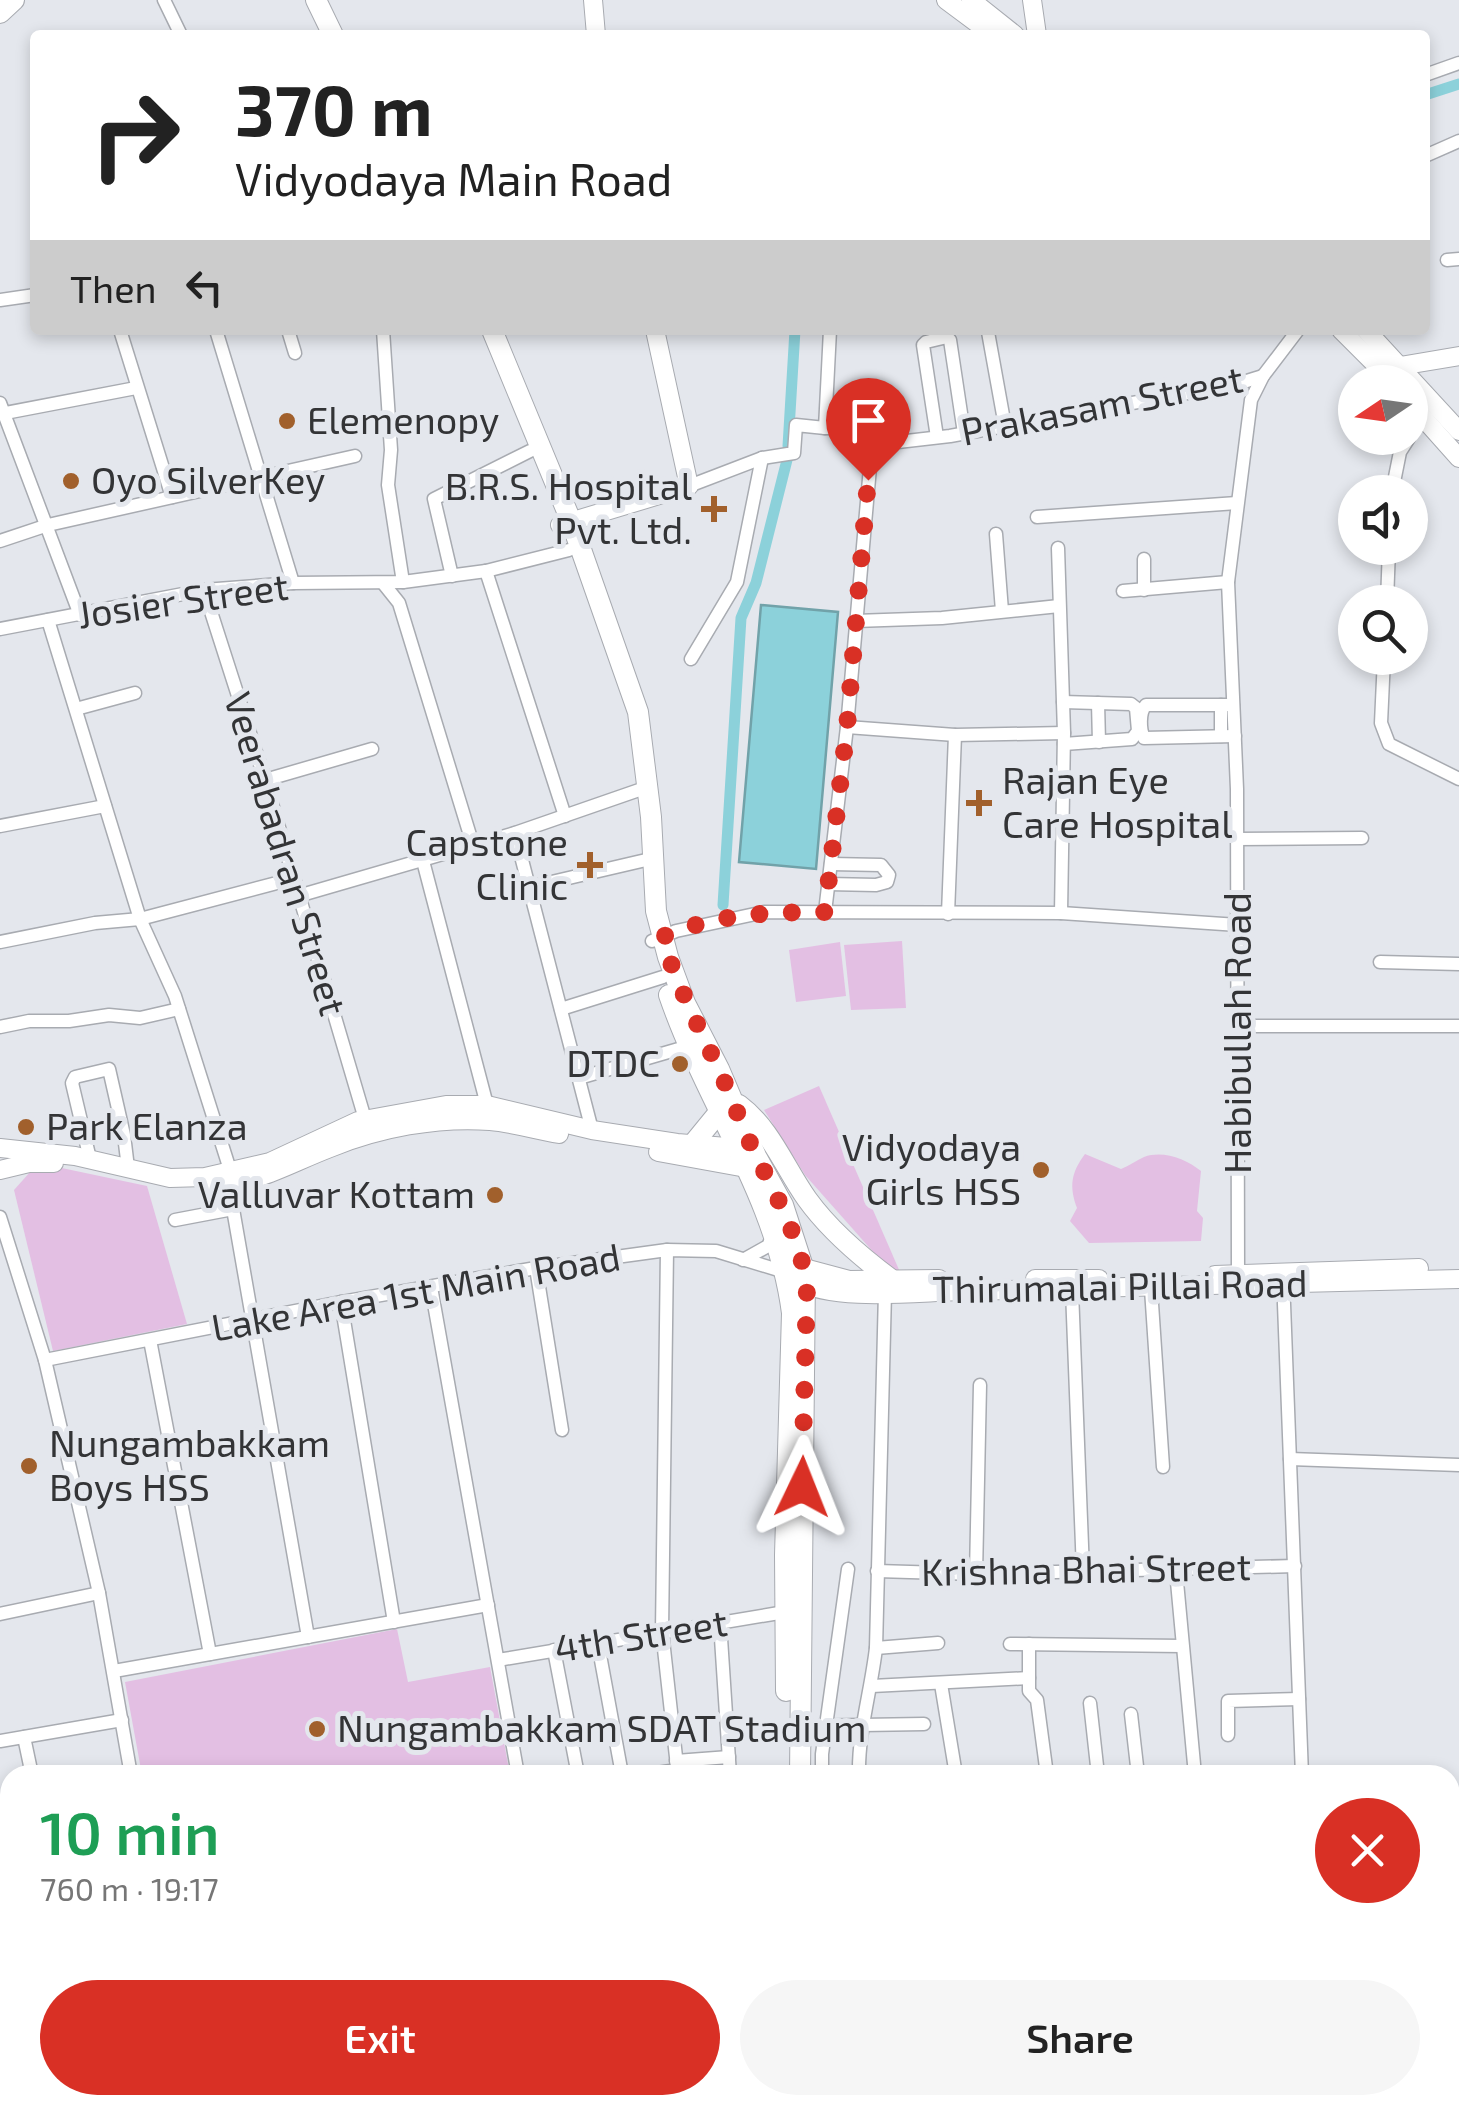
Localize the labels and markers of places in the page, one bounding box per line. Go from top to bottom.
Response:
pin [826,378,911,481]
place label: Elemenopy [307,396,499,442]
marker: Elemenopy [276,410,298,432]
place label: Oyo SilverKey [91,456,325,502]
place label: B.R.S. Hospital Pvt. Ltd. [445,462,692,552]
marker: Oyo SilverKey [60,470,82,492]
marker: B.R.S. Hospital Pvt. Ltd. [701,496,727,522]
place label: Rajan Eye Care Hospital [1002,756,1233,846]
marker: Rajan Eye Care Hospital [966,790,992,816]
place label: Capstone Clinic [406,818,568,908]
marker: Capstone Clinic [577,852,603,878]
place label: DTDC [566,1039,660,1085]
marker: DTDC [669,1053,691,1075]
place label: Park Elanza [46,1102,248,1148]
marker: Park Elanza [15,1116,37,1138]
place label: Vidyodaya Girls HSS [842,1123,1021,1213]
marker: Vidyodaya Girls HSS [1030,1159,1052,1181]
place label: Valluvar Kottam [197,1170,475,1216]
marker: Valluvar Kottam [484,1184,506,1206]
place label: Nungambakkam Boys HSS [49,1419,330,1509]
marker: Nungambakkam Boys HSS [18,1455,40,1477]
place label: Nungambakkam SDAT Stadium [337,1704,867,1750]
marker: Nungambakkam SDAT Stadium [306,1718,328,1740]

